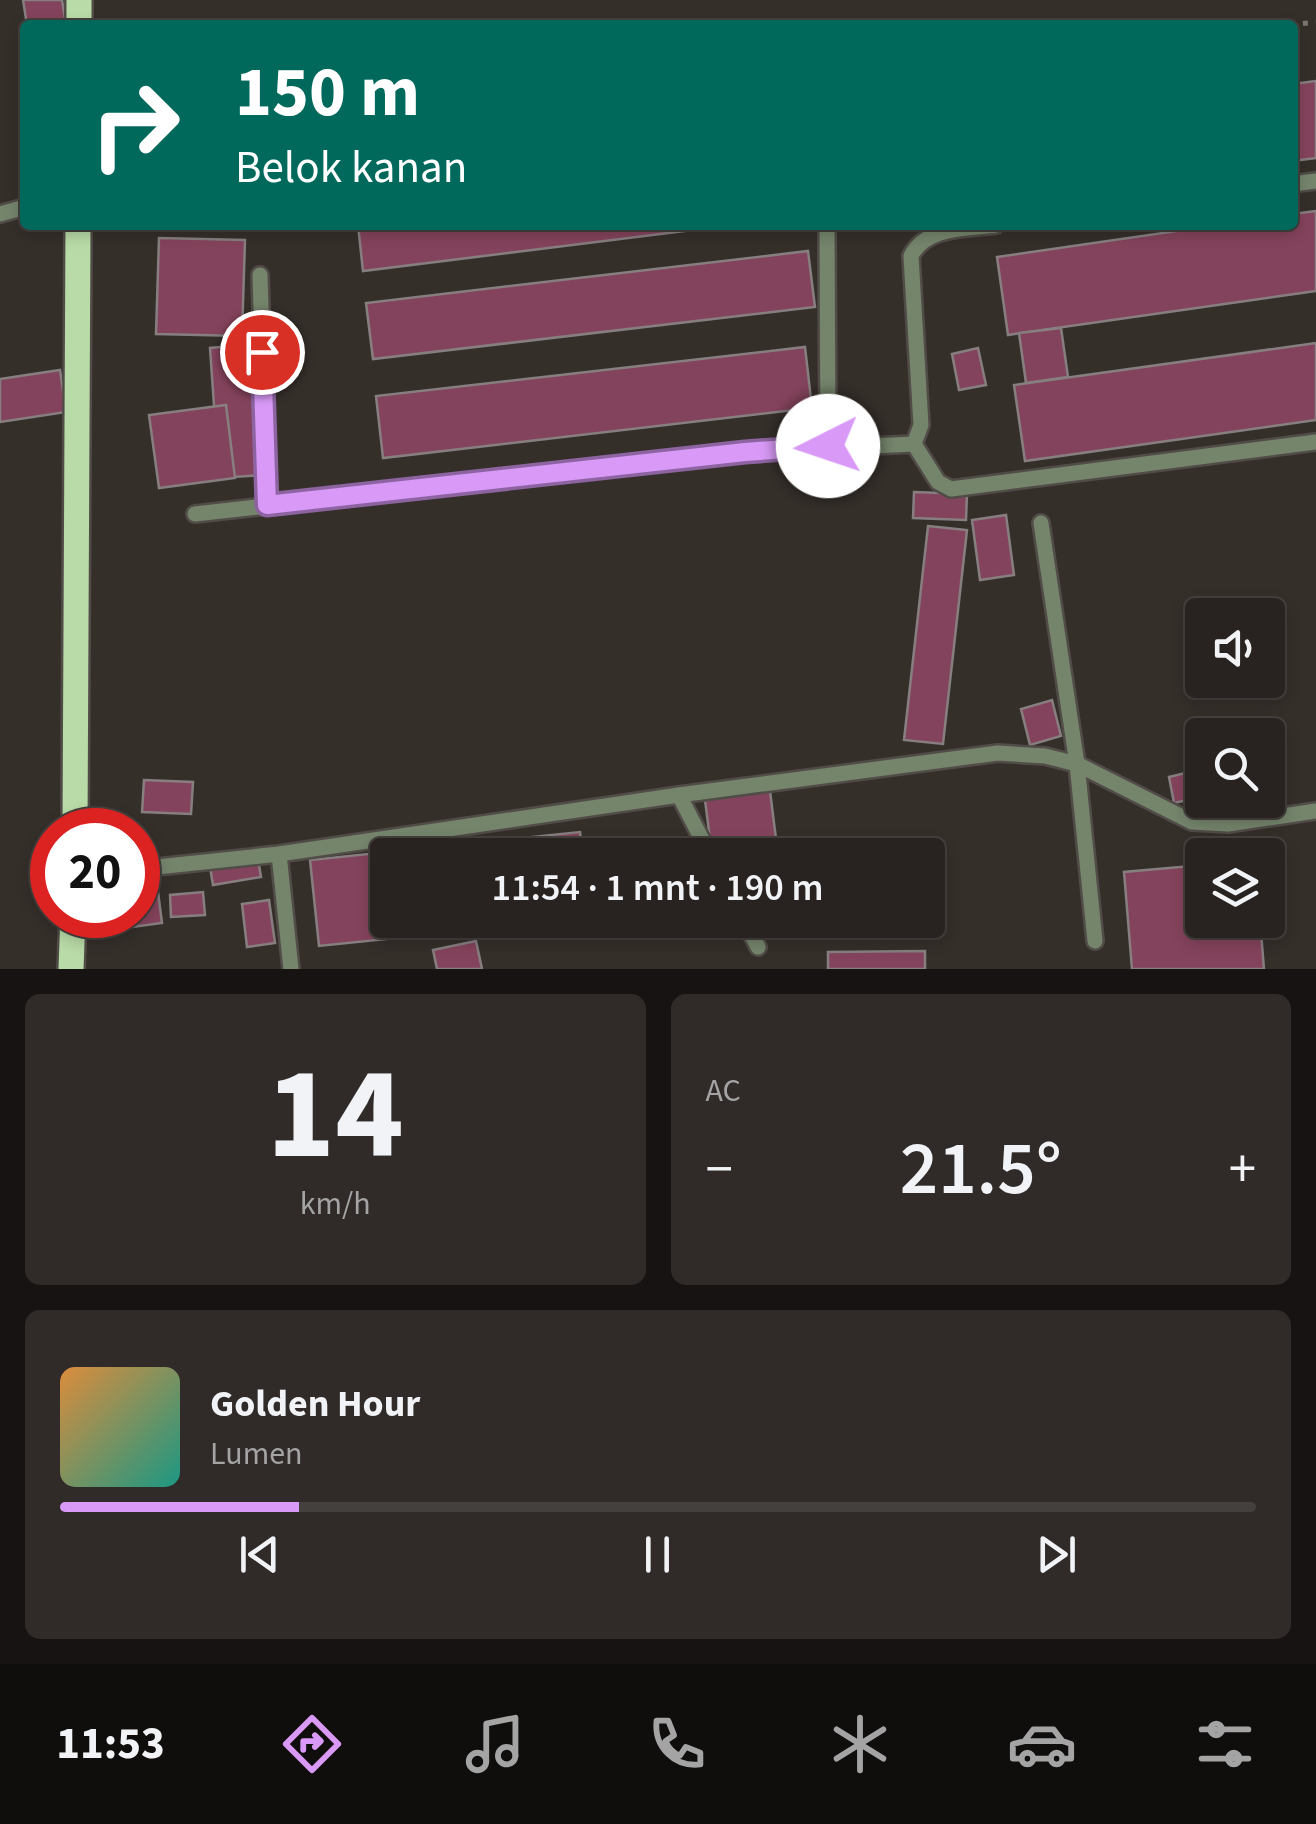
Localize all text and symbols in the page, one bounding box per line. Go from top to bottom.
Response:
text: 150 m [235,43,420,143]
icon: right [70,60,200,190]
text: Belok kanan [235,136,467,200]
pin [220,310,305,395]
icon: arrive [235,325,290,380]
position arrow [776,394,880,498]
map controls [1185,598,1285,938]
button: sound [1185,598,1285,698]
button: search [1185,718,1285,818]
speed limit sign: 20 [30,808,160,938]
button: layers [1185,838,1285,938]
text: 11:54 · 1 mnt · 190 m [492,861,823,915]
text: 14 [267,1023,404,1208]
text: AC [706,1068,741,1114]
text: 21.5° [900,1116,1062,1223]
text: − [706,1131,733,1209]
text: + [1229,1131,1256,1209]
text: km/h [300,1181,371,1227]
text: Golden Hour [210,1377,420,1431]
text: Lumen [210,1431,303,1477]
icon: previous [232,1527,287,1582]
icon: pause [630,1527,685,1582]
icon: next [1029,1527,1084,1582]
icon: directions [277,1709,347,1779]
icon: music [460,1709,530,1779]
icon: phone [642,1709,712,1779]
icon: climate [825,1709,895,1779]
icon: car [1007,1709,1077,1779]
icon: filters [1190,1709,1260,1779]
text: 11:53 [56,1712,165,1776]

